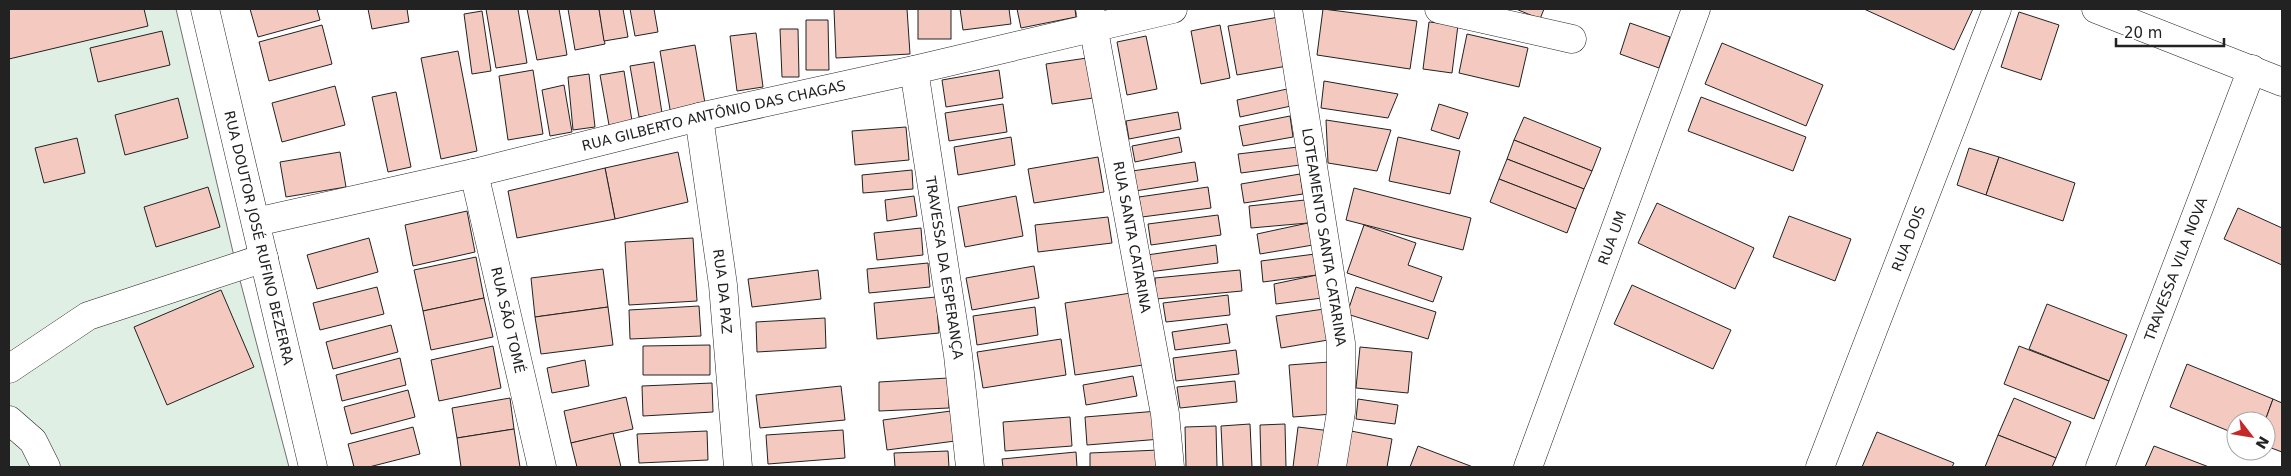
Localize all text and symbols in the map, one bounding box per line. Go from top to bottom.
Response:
scale bar [2116,15,2224,47]
text: 20 m [2124,24,2162,42]
street label: RUA GILBERTO ANTÔNIO DAS CHAGAS [580,77,847,154]
street label: RUA DOUTOR JOSÉ RUFINO BEZERRA [221,109,297,367]
street label: LOTEAMENTO SANTA CATARINA [1299,127,1349,348]
street label: RUA SANTA CATARINA [1110,160,1154,315]
street label: TRAVESSA DA ESPERANÇA [922,174,967,361]
street label: TRAVESSA VILA NOVA [2141,195,2210,344]
street label: RUA DOIS [1888,203,1928,273]
street label: RUA UM [1595,209,1629,267]
street label: RUA DA PAZ [710,248,735,334]
street label: RUA SÃO TOMÉ [488,265,528,375]
north arrow [2226,411,2276,461]
text: N [2252,434,2272,452]

